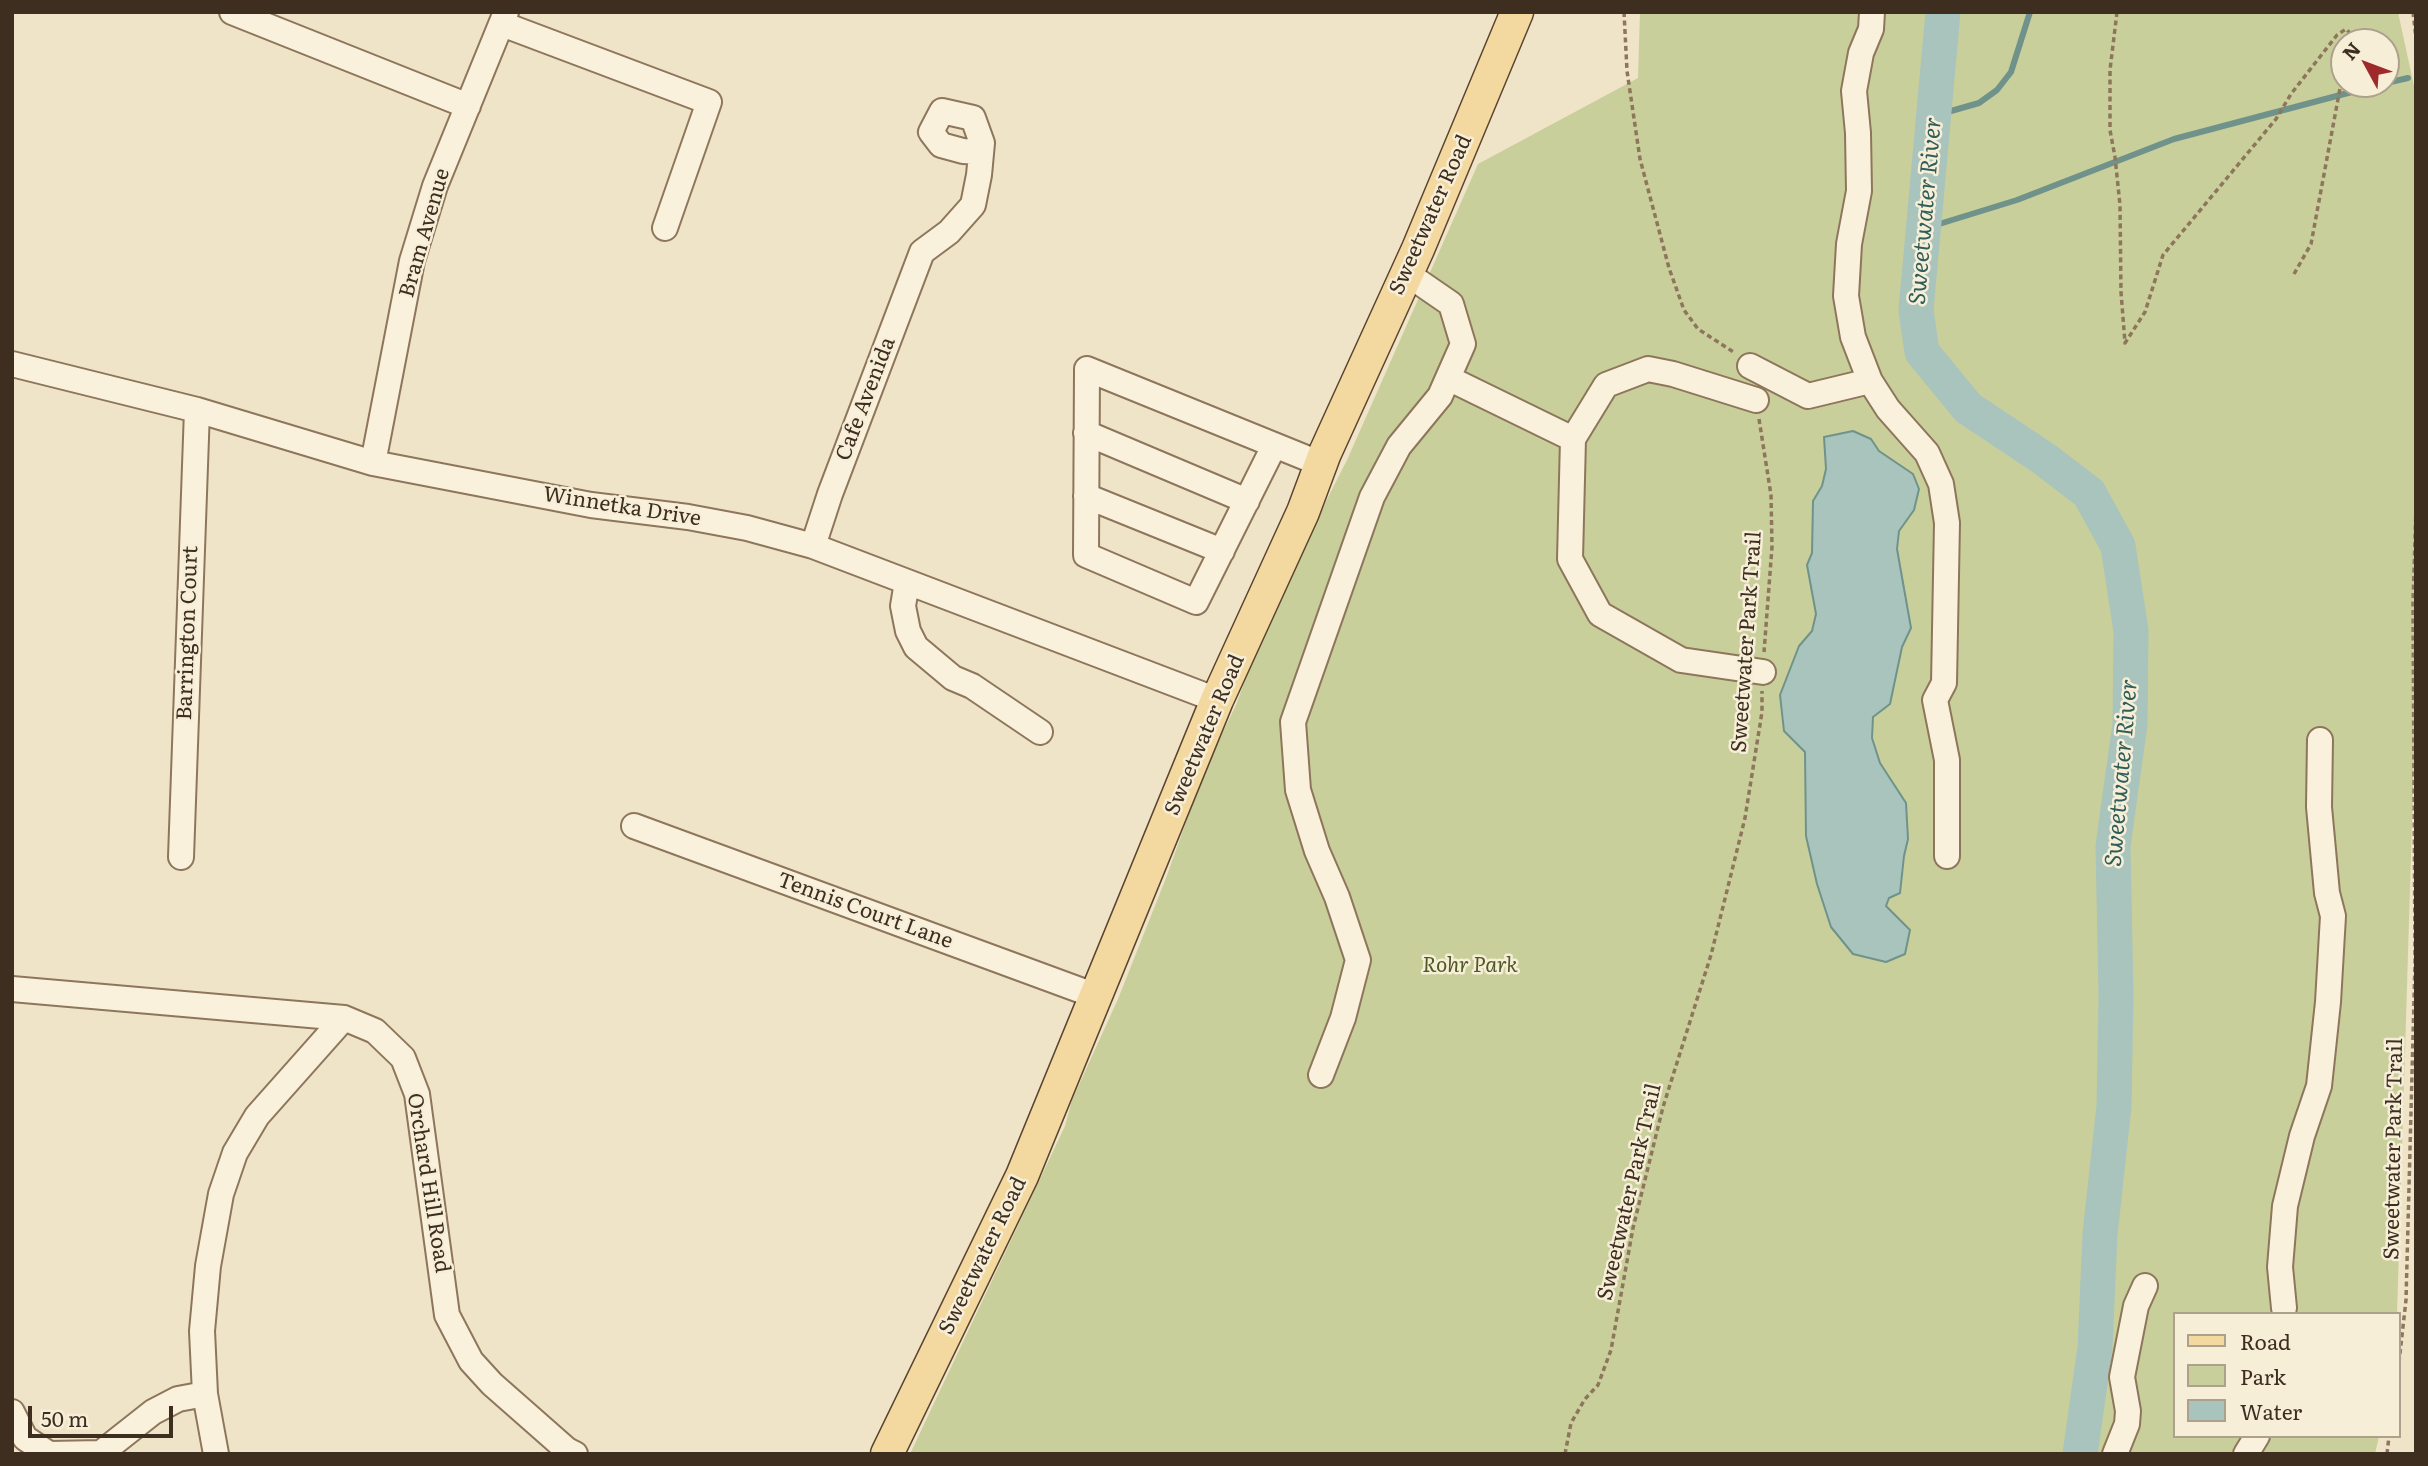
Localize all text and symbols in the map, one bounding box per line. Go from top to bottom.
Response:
north arrow [2330,28,2400,98]
text: N [2335,35,2366,66]
water label: Sweetwater River [1904,116,1948,306]
street label: Sweetwater Road [1384,131,1478,299]
street label: Bram Avenue [395,166,455,300]
street label: Cafe Avenida [831,334,901,464]
street label: Winnetka Drive [541,482,703,532]
street label: Sweetwater Park Trail [1727,530,1767,754]
street label: Barrington Court [172,545,204,721]
street label: Sweetwater Road [1160,651,1250,819]
water label: Sweetwater River [2100,678,2144,868]
street label: Tennis Court Lane [774,868,956,954]
park label: Rohr Park [1422,953,1518,979]
street label: Sweetwater Park Trail [2379,1038,2409,1260]
street label: Sweetwater Park Trail [1593,1081,1667,1303]
street label: Orchard Hill Road [401,1091,455,1275]
street label: Sweetwater Road [934,1173,1032,1339]
legend [2172,1312,2400,1438]
text: Road [2240,1325,2291,1356]
text: Park [2240,1360,2286,1391]
scale bar [32,1392,177,1436]
text: Water [2240,1395,2302,1426]
text: 50 m [41,1402,88,1433]

